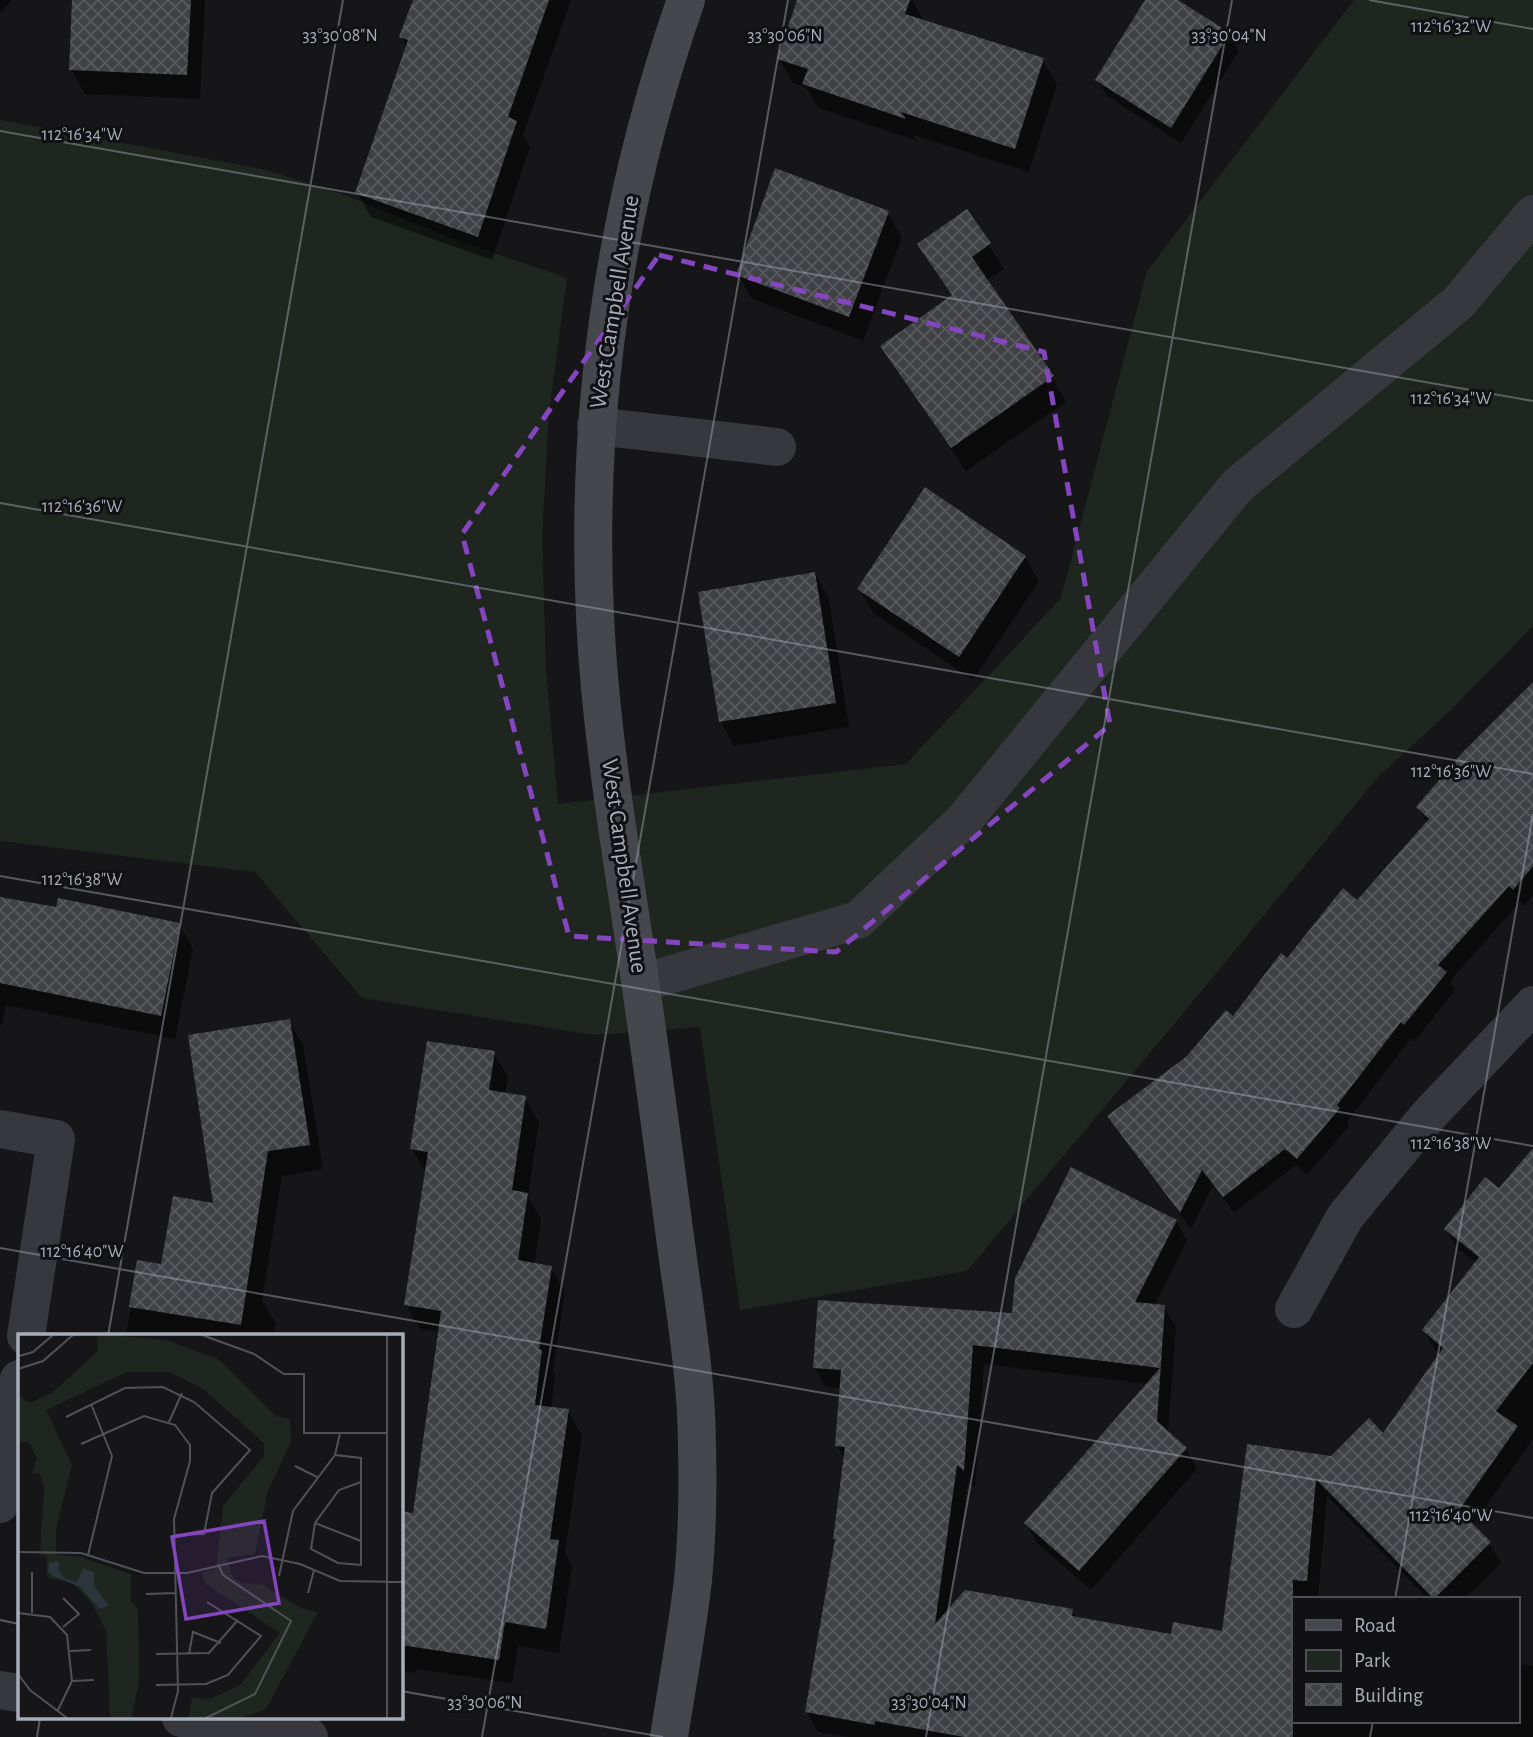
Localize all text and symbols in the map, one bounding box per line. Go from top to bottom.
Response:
text: 112°16'32"W [1411,18,1491,36]
text: 33°30'08"N [302,27,378,45]
text: 33°30'06"N [747,27,823,45]
text: 33°30'04"N [1191,27,1267,45]
text: 112°16'34"W [42,126,122,144]
street label: West Campbell Avenue [586,194,644,410]
text: 112°16'34"W [1411,390,1491,408]
text: 112°16'36"W [42,498,122,516]
street label: West Campbell Avenue [597,757,651,975]
text: 112°16'36"W [1411,763,1491,781]
text: 112°16'38"W [42,871,122,889]
text: 112°16'38"W [1411,1135,1491,1153]
text: 112°16'40"W [40,1243,124,1261]
inset map [18,1334,402,1720]
text: 112°16'40"W [1409,1507,1493,1525]
legend [1292,1597,1519,1723]
text: Road [1354,1615,1396,1636]
text: Park [1354,1650,1391,1671]
text: Building [1354,1685,1424,1706]
text: 33°30'06"N [447,1694,523,1712]
text: 33°30'04"N [891,1694,967,1712]

